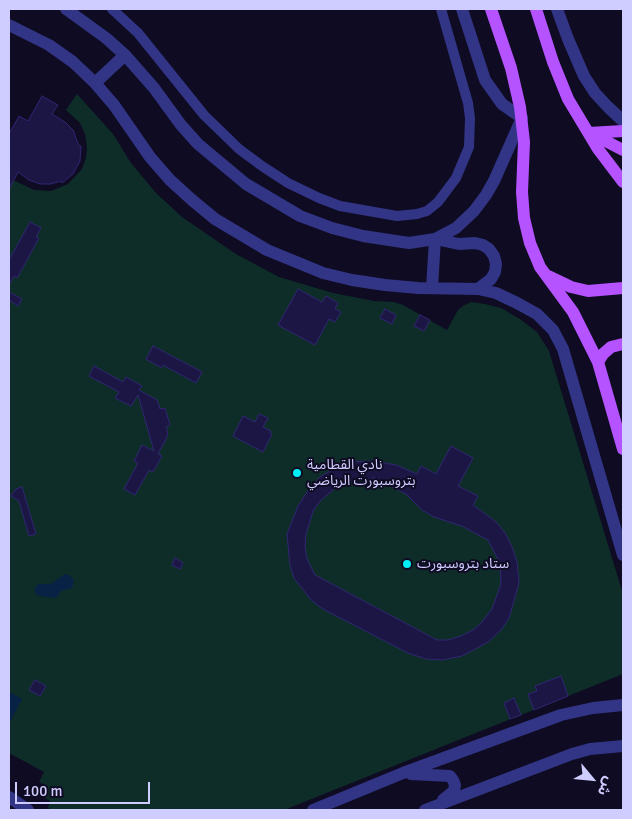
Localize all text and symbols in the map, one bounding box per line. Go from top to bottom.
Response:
place label: نادي القطامية بتروسبورت الرياضي [307,457,416,490]
marker: نادي القطامية بتروسبورت الرياضي [291,467,303,479]
place label: ستاد بتروسبورت [417,556,509,572]
marker: ستاد بتروسبورت [401,558,413,570]
north arrow [567,754,617,804]
scale bar [18,772,152,804]
text: ش [594,774,618,799]
text: 100 m [23,782,63,800]

